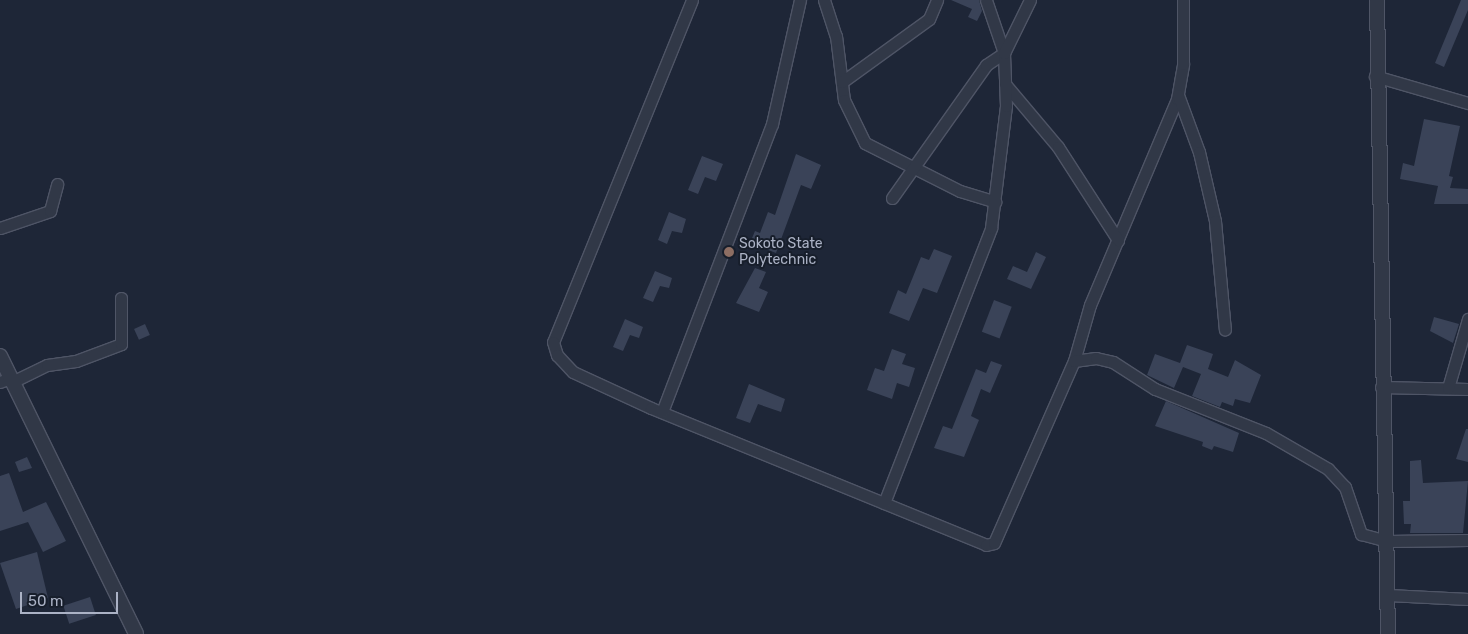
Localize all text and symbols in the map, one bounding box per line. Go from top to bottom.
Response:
place label: Sokoto State Polytechnic [739,236,823,268]
marker: Sokoto State Polytechnic [723,246,735,258]
scale bar [22,582,120,614]
text: 50 m [28,592,63,610]

